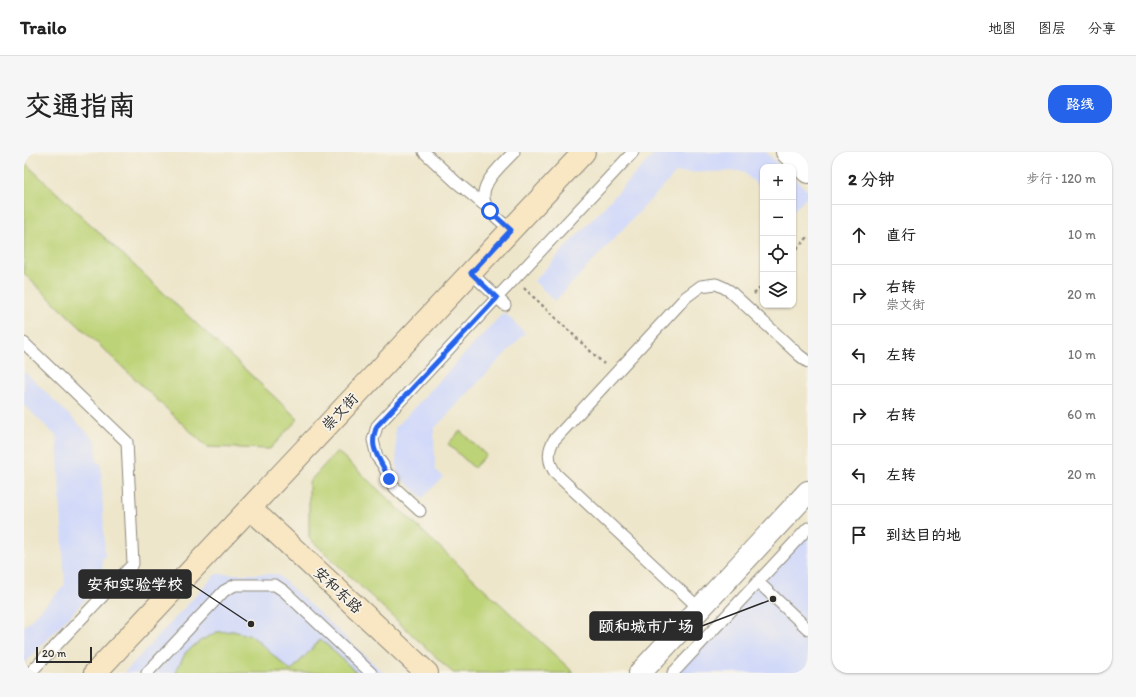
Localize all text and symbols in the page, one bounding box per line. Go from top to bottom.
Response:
text: Trailo [20,16,67,39]
text: 地图 [988,20,1016,37]
text: 图层 [1038,20,1066,37]
text: 分享 [1088,20,1116,37]
button: 路线 [1048,85,1112,123]
text: 交通指南 [24,88,136,122]
map controls [760,164,796,308]
button: + [760,164,796,200]
text: 2 分钟 [848,169,895,189]
text: 步行 · 120 m [1026,171,1096,186]
button: − [760,200,796,236]
route start [481,202,499,220]
icon: ahead [848,224,870,246]
text: 直行 [886,226,916,244]
text: 10 m [1068,227,1096,242]
button: locate [760,236,796,272]
button: layers [760,272,796,308]
text: 右转 [886,278,916,296]
icon: right [848,284,870,306]
text: 20 m [1067,287,1096,302]
text: 崇文街 [886,297,925,312]
icon: left [848,344,870,366]
text: 左转 [886,346,916,364]
text: 10 m [1068,347,1096,362]
street label: 崇文街 [318,389,362,435]
icon: right [848,404,870,426]
text: 右转 [886,406,916,424]
text: 60 m [1067,407,1096,422]
icon: left [848,464,870,486]
text: 左转 [886,466,916,484]
text: 20 m [1067,467,1096,482]
route end [380,470,398,488]
icon: arrive [848,524,870,546]
text: 到达目的地 [886,526,961,544]
street label: 安和东路 [310,563,366,617]
callout: 安和实验学校 [79,570,191,598]
text: 安和实验学校 [87,575,183,594]
callout: 颐和城市广场 [590,612,702,640]
text: 颐和城市广场 [598,617,694,636]
scale bar [36,645,92,664]
text: 20 m [42,647,66,660]

